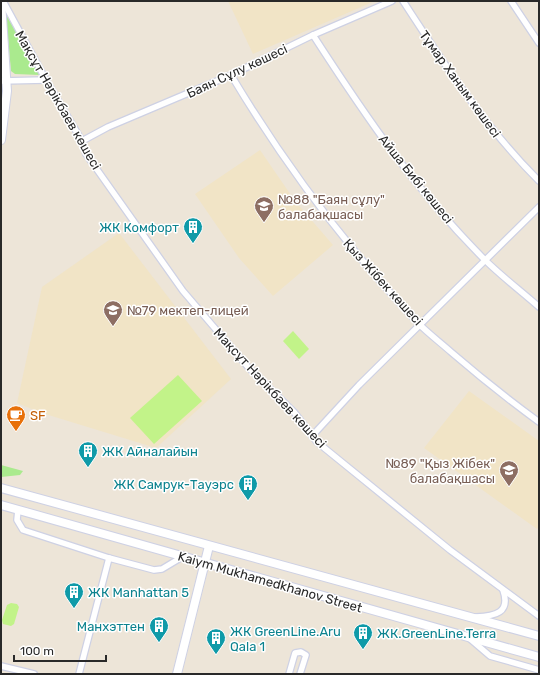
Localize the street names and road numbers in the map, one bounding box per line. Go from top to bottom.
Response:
street label: Мақсұт Нәрікбаев көшесі [12,28,104,172]
street label: Тұмар Ханым көшесі [416,28,504,140]
street label: Баян Сұлу көшесі [184,41,290,101]
street label: Айша Бибі көшесі [376,132,456,226]
street label: Қыз Жібек көшесі [340,236,426,328]
street label: Мақсұт Нәрікбаев көшесі [211,325,329,451]
street label: Kaiym Mukhamedkhanov Street [176,548,364,616]

